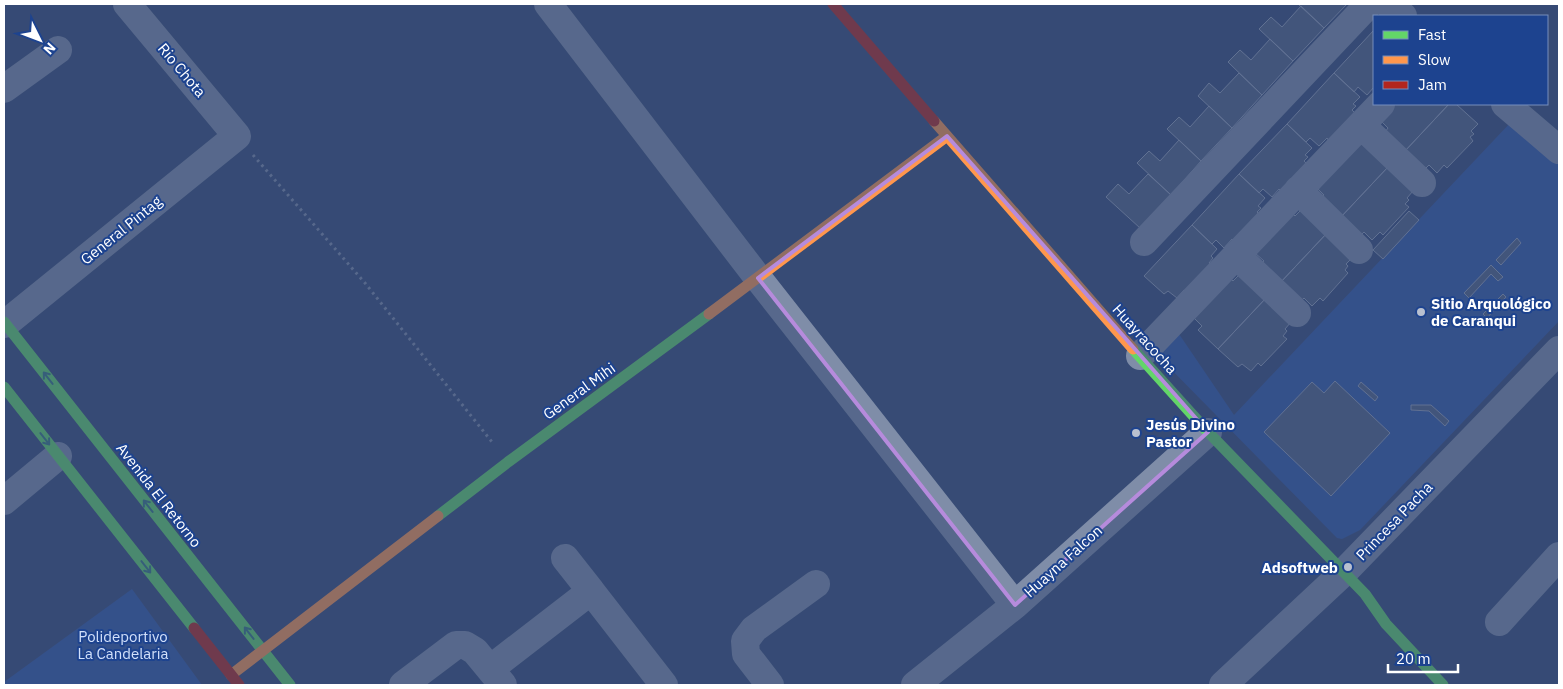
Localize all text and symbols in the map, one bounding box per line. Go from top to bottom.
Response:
north arrow [15,15,65,65]
legend [1373,15,1548,105]
text: Fast [1418,25,1446,44]
text: N [40,39,60,58]
street label: Rio Chota [154,39,210,101]
text: Slow [1418,50,1451,69]
text: Jam [1418,75,1447,94]
street label: General Pintag [77,191,166,269]
place label: Sitio Arquológico de Caranqui [1431,294,1551,330]
street label: Huayracocha [1109,300,1181,378]
marker: Sitio Arquológico de Caranqui [1415,306,1427,318]
street label: General Mihi [539,358,619,424]
one-way arrow [42,372,53,385]
place label: Jesús Divino Pastor [1146,415,1235,451]
marker: Jesús Divino Pastor [1130,427,1142,439]
one-way arrow [39,432,50,445]
street label: Avenida El Retorno [112,439,206,551]
street label: Princesa Pacha [1352,478,1436,564]
one-way arrow [143,500,154,513]
street label: Huayna Falcon [1020,521,1106,601]
place label: Adsoftweb [1261,558,1338,577]
one-way arrow [140,560,151,573]
marker: Adsoftweb [1342,561,1354,573]
park label: Polideportivo La Candelaria [77,627,169,663]
one-way arrow [243,627,254,640]
scale bar [1388,642,1458,674]
text: 20 m [1396,649,1431,668]

